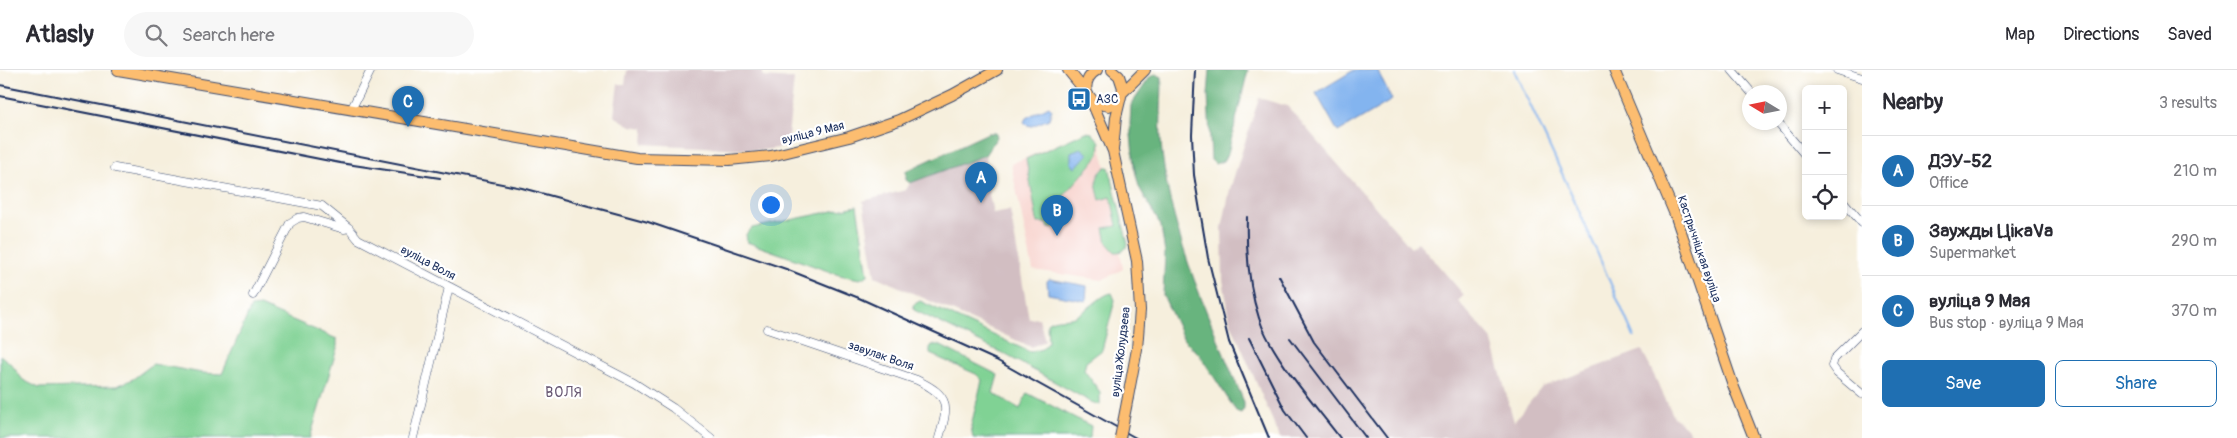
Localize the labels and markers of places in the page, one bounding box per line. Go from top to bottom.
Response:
pin: C [392,86,424,127]
bus stop icon: АЗС [1066,86,1092,112]
place label: АЗС [1096,92,1118,107]
pin: A [965,162,997,203]
pin: B [1041,195,1073,236]

